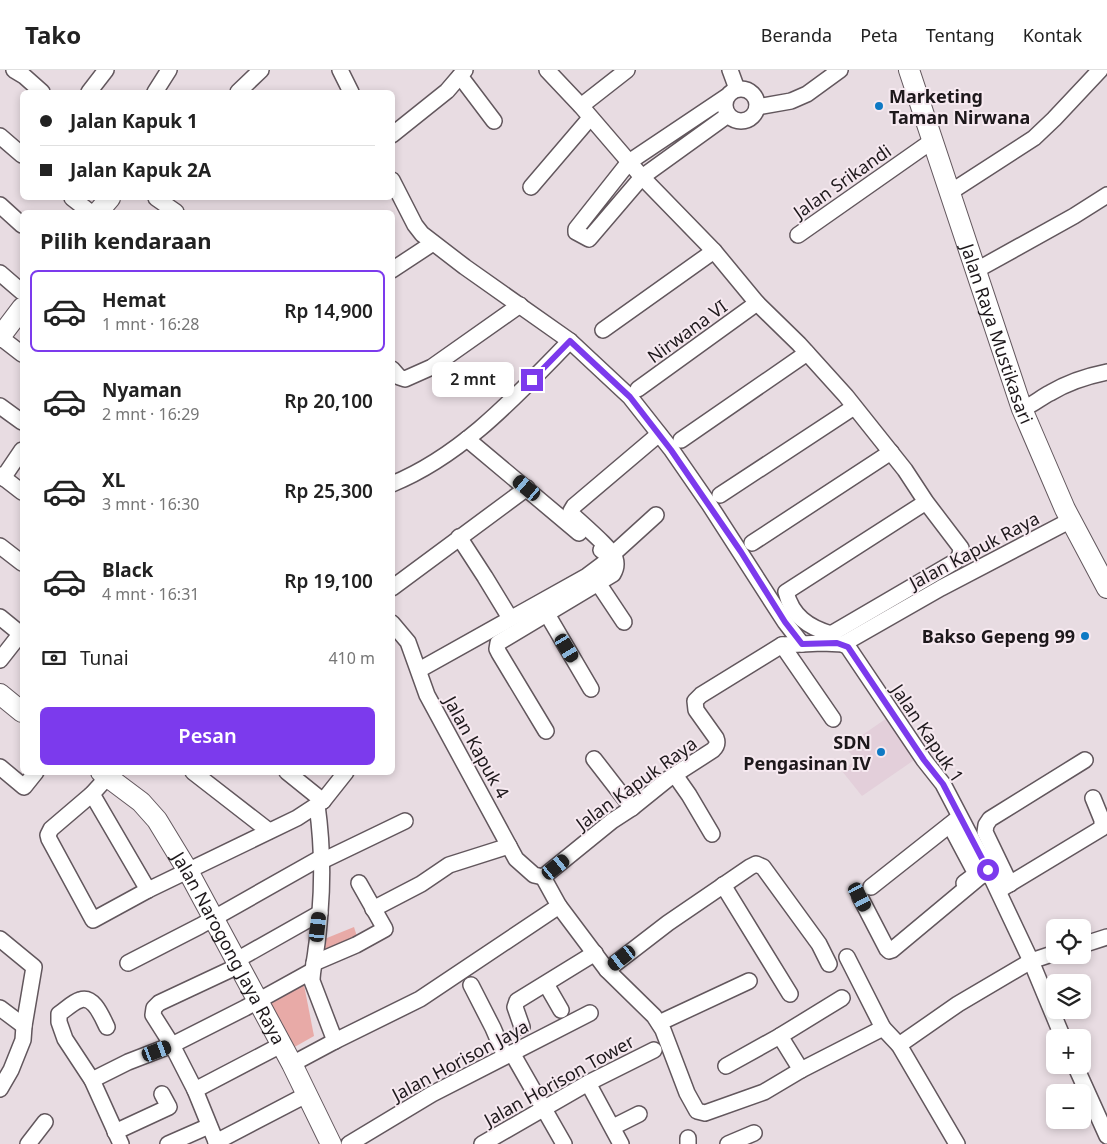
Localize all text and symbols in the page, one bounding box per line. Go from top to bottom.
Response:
text: Tako [25,18,81,51]
text: Beranda [761,23,832,47]
text: Peta [860,23,898,47]
text: Tentang [926,23,995,47]
text: Kontak [1023,23,1082,47]
place label: Marketing Taman Nirwana [889,84,1030,129]
marker: Marketing Taman Nirwana [873,100,885,112]
text: Jalan Kapuk 1 [70,108,198,134]
street label: Jalan Srikandi [787,138,896,225]
text: Jalan Kapuk 2A [70,157,211,183]
text: Pilih kendaraan [40,225,212,255]
street label: Jalan Raya Mustikasari [955,239,1039,428]
text: Hemat [102,287,166,313]
icon: car [42,289,87,334]
street label: Nirwana VI [642,294,732,368]
text: Rp 14,900 [284,298,373,324]
text: 1 mnt · 16:28 [102,313,199,335]
callout: 2 mnt [432,362,514,398]
text: 2 mnt [450,368,496,390]
route end [521,369,543,391]
text: Nyaman [102,377,182,403]
icon: car [42,379,87,424]
text: Rp 20,100 [284,388,373,414]
text: 2 mnt · 16:29 [102,403,199,425]
text: XL [102,467,125,493]
icon: car [42,469,87,514]
car [510,473,543,503]
text: Rp 25,300 [284,478,373,504]
text: 3 mnt · 16:30 [102,493,199,515]
street label: Jalan Kapuk Raya [903,506,1043,595]
text: Black [102,557,153,583]
icon: car [42,559,87,604]
text: Rp 19,100 [284,568,373,594]
text: 4 mnt · 16:31 [102,583,199,605]
place label: Bakso Gepeng 99 [922,624,1075,648]
marker: Bakso Gepeng 99 [1079,630,1091,642]
car [552,631,581,665]
icon: cash [40,644,68,672]
text: Tunai [80,645,129,671]
text: 410 m [328,647,375,669]
street label: Jalan Kapuk 1 [885,678,970,787]
street label: Jalan Kapuk 4 [438,690,515,802]
button: Pesan [40,707,375,765]
place label: SDN Pengasinan IV [743,730,871,775]
street label: Jalan Kapuk Raya [569,731,701,836]
marker: SDN Pengasinan IV [875,746,887,758]
street label: Jalan Narogong Jaya Raya [166,845,291,1049]
car [539,852,572,882]
route start [977,859,999,881]
car [846,880,873,914]
car [308,911,327,943]
map controls [1046,919,1091,1129]
button: locate [1046,919,1091,964]
car [605,943,638,973]
button: layers [1046,974,1091,1019]
street label: Jalan Horison Jaya [386,1014,533,1107]
street label: Jalan Horison Tower [478,1028,639,1132]
button: + [1046,1029,1091,1074]
car [140,1039,173,1063]
button: − [1046,1084,1091,1129]

